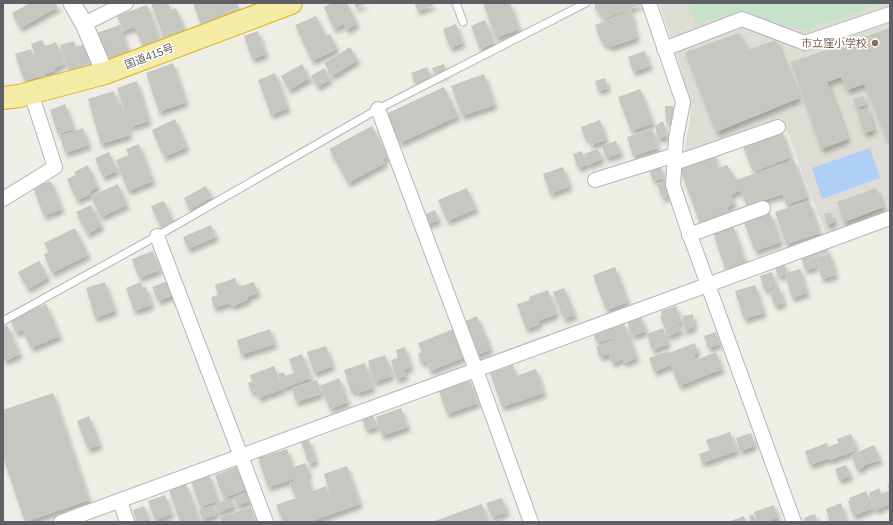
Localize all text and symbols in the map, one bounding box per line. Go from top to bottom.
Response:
place label: 市立窪小学校 [801,37,867,49]
marker: 市立窪小学校 [870,38,880,48]
street label: 国道415号 [123,41,175,71]

